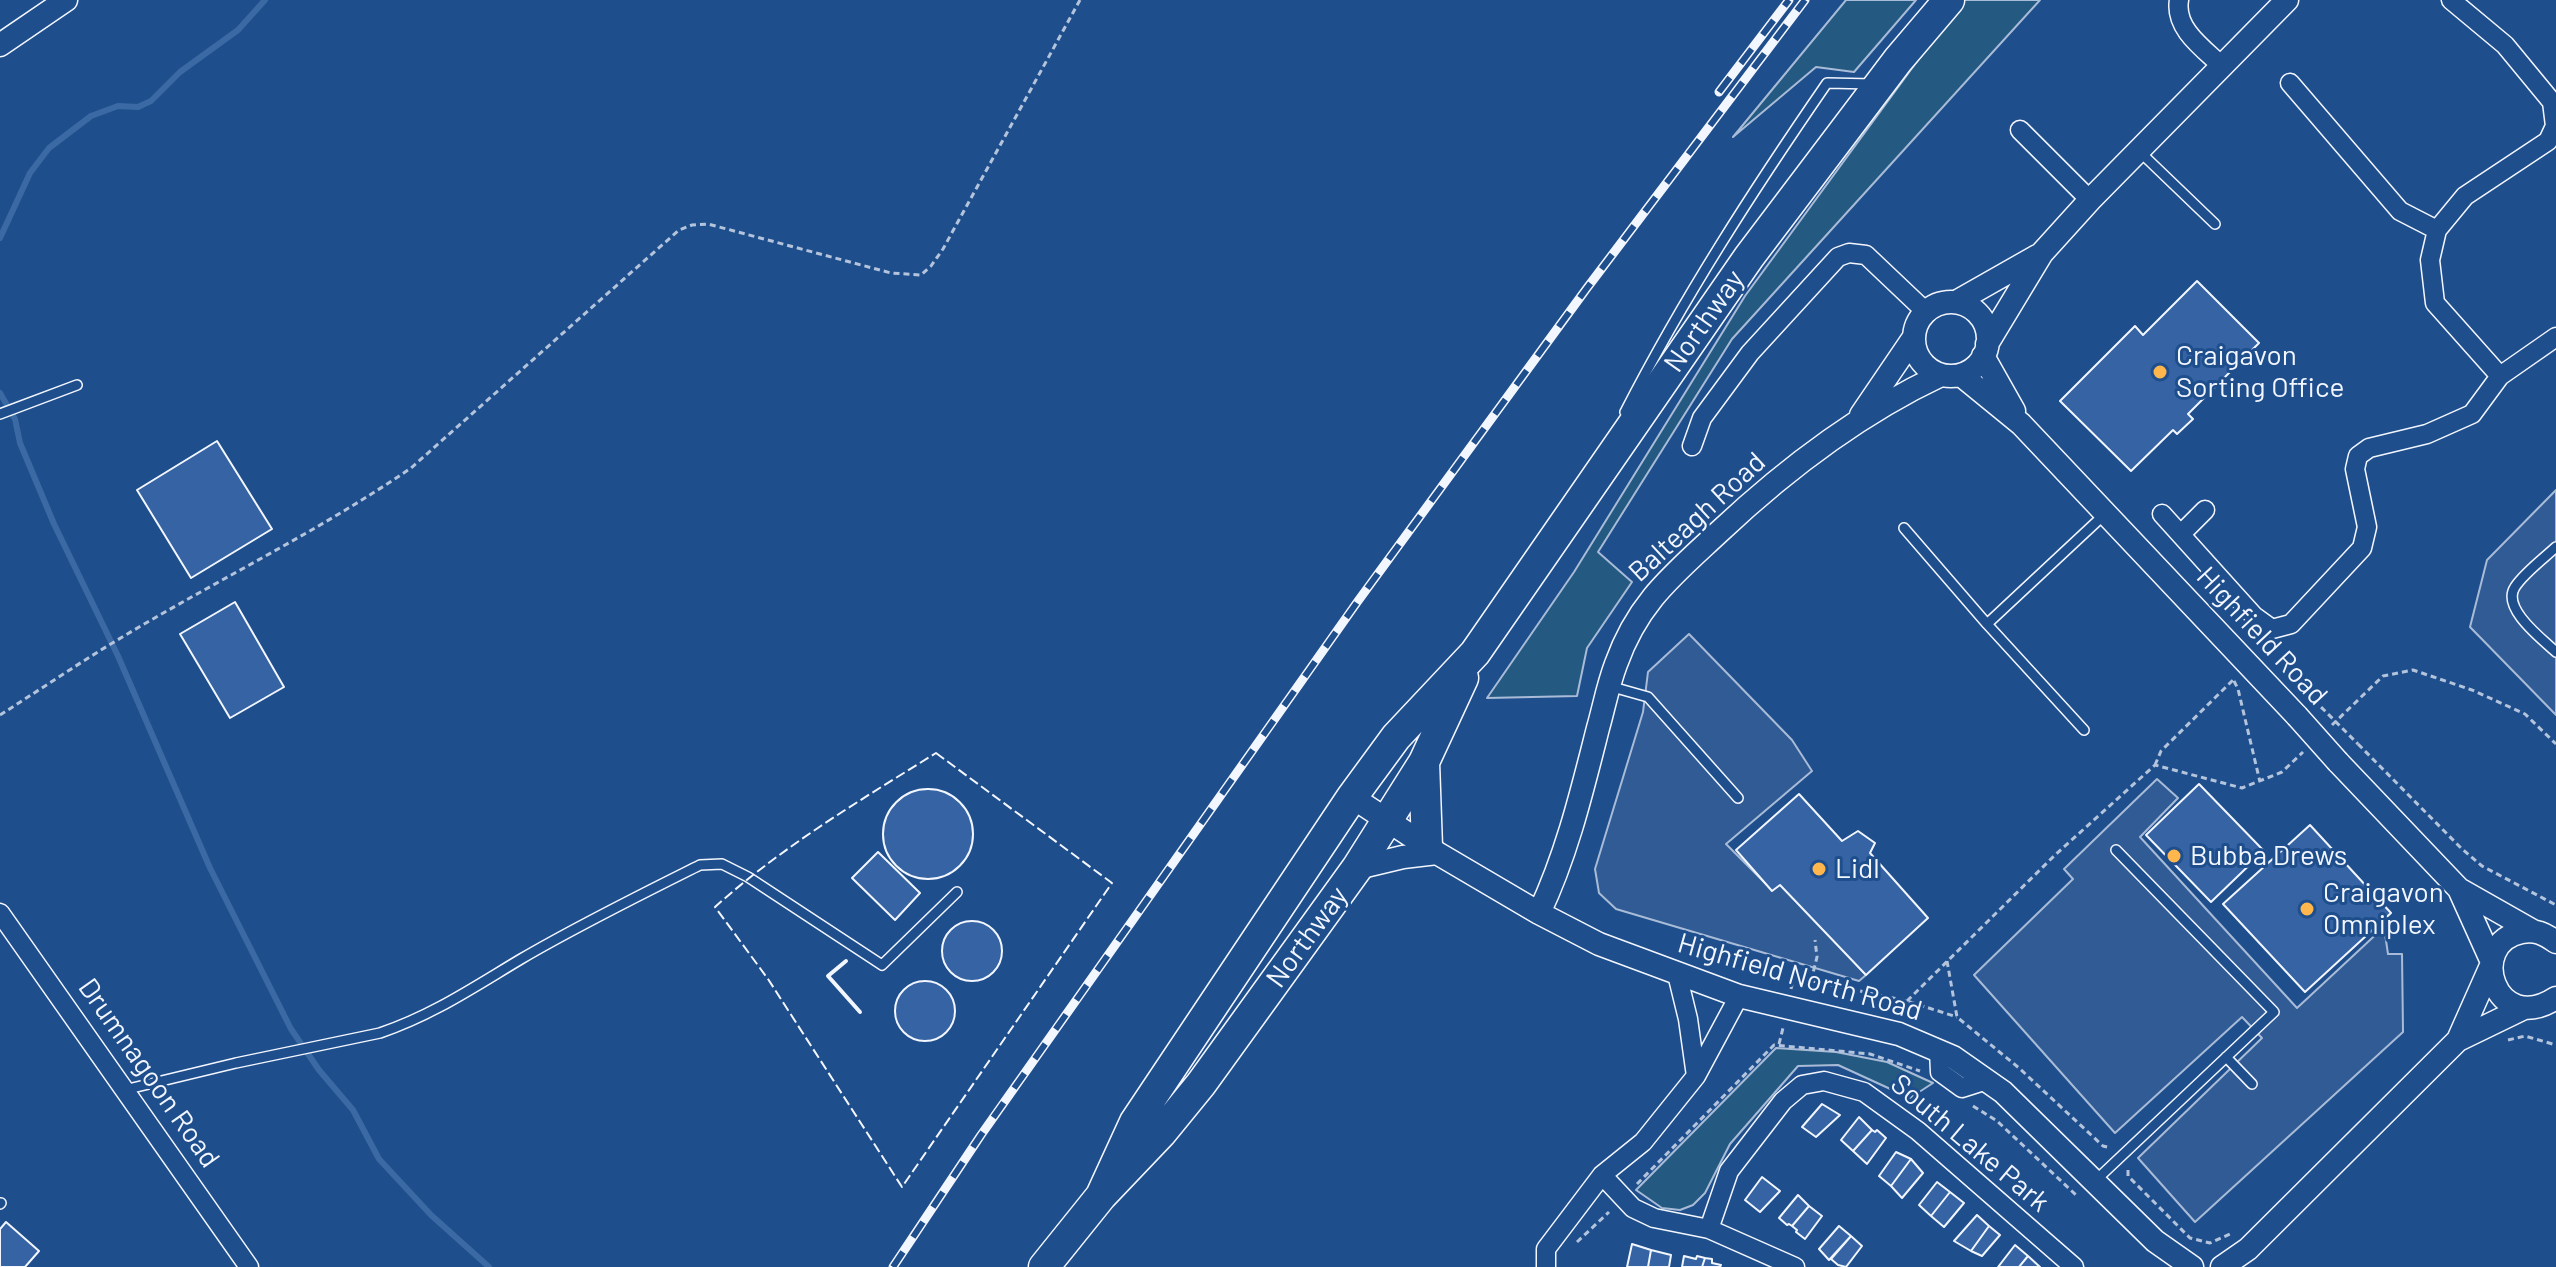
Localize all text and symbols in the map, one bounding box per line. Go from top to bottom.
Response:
street label: Northway [1657,264,1751,378]
place label: Craigavon Sorting Office [2176,339,2344,405]
marker: Craigavon Sorting Office [2151,363,2169,381]
street label: Balteagh Road [1622,445,1772,589]
street label: Highfield Road [2189,560,2335,712]
place label: Bubba Drews [2190,839,2347,873]
marker: Bubba Drews [2165,847,2183,865]
place label: Lidl [1835,852,1880,886]
marker: Lidl [1810,860,1828,878]
place label: Craigavon Omniplex [2323,876,2444,942]
street label: Northway [1259,880,1355,994]
marker: Craigavon Omniplex [2298,900,2316,918]
street label: Highfield North Road [1674,926,1926,1028]
street label: Drumnagoon Road [71,972,227,1174]
street label: South Lake Park [1884,1067,2056,1219]

